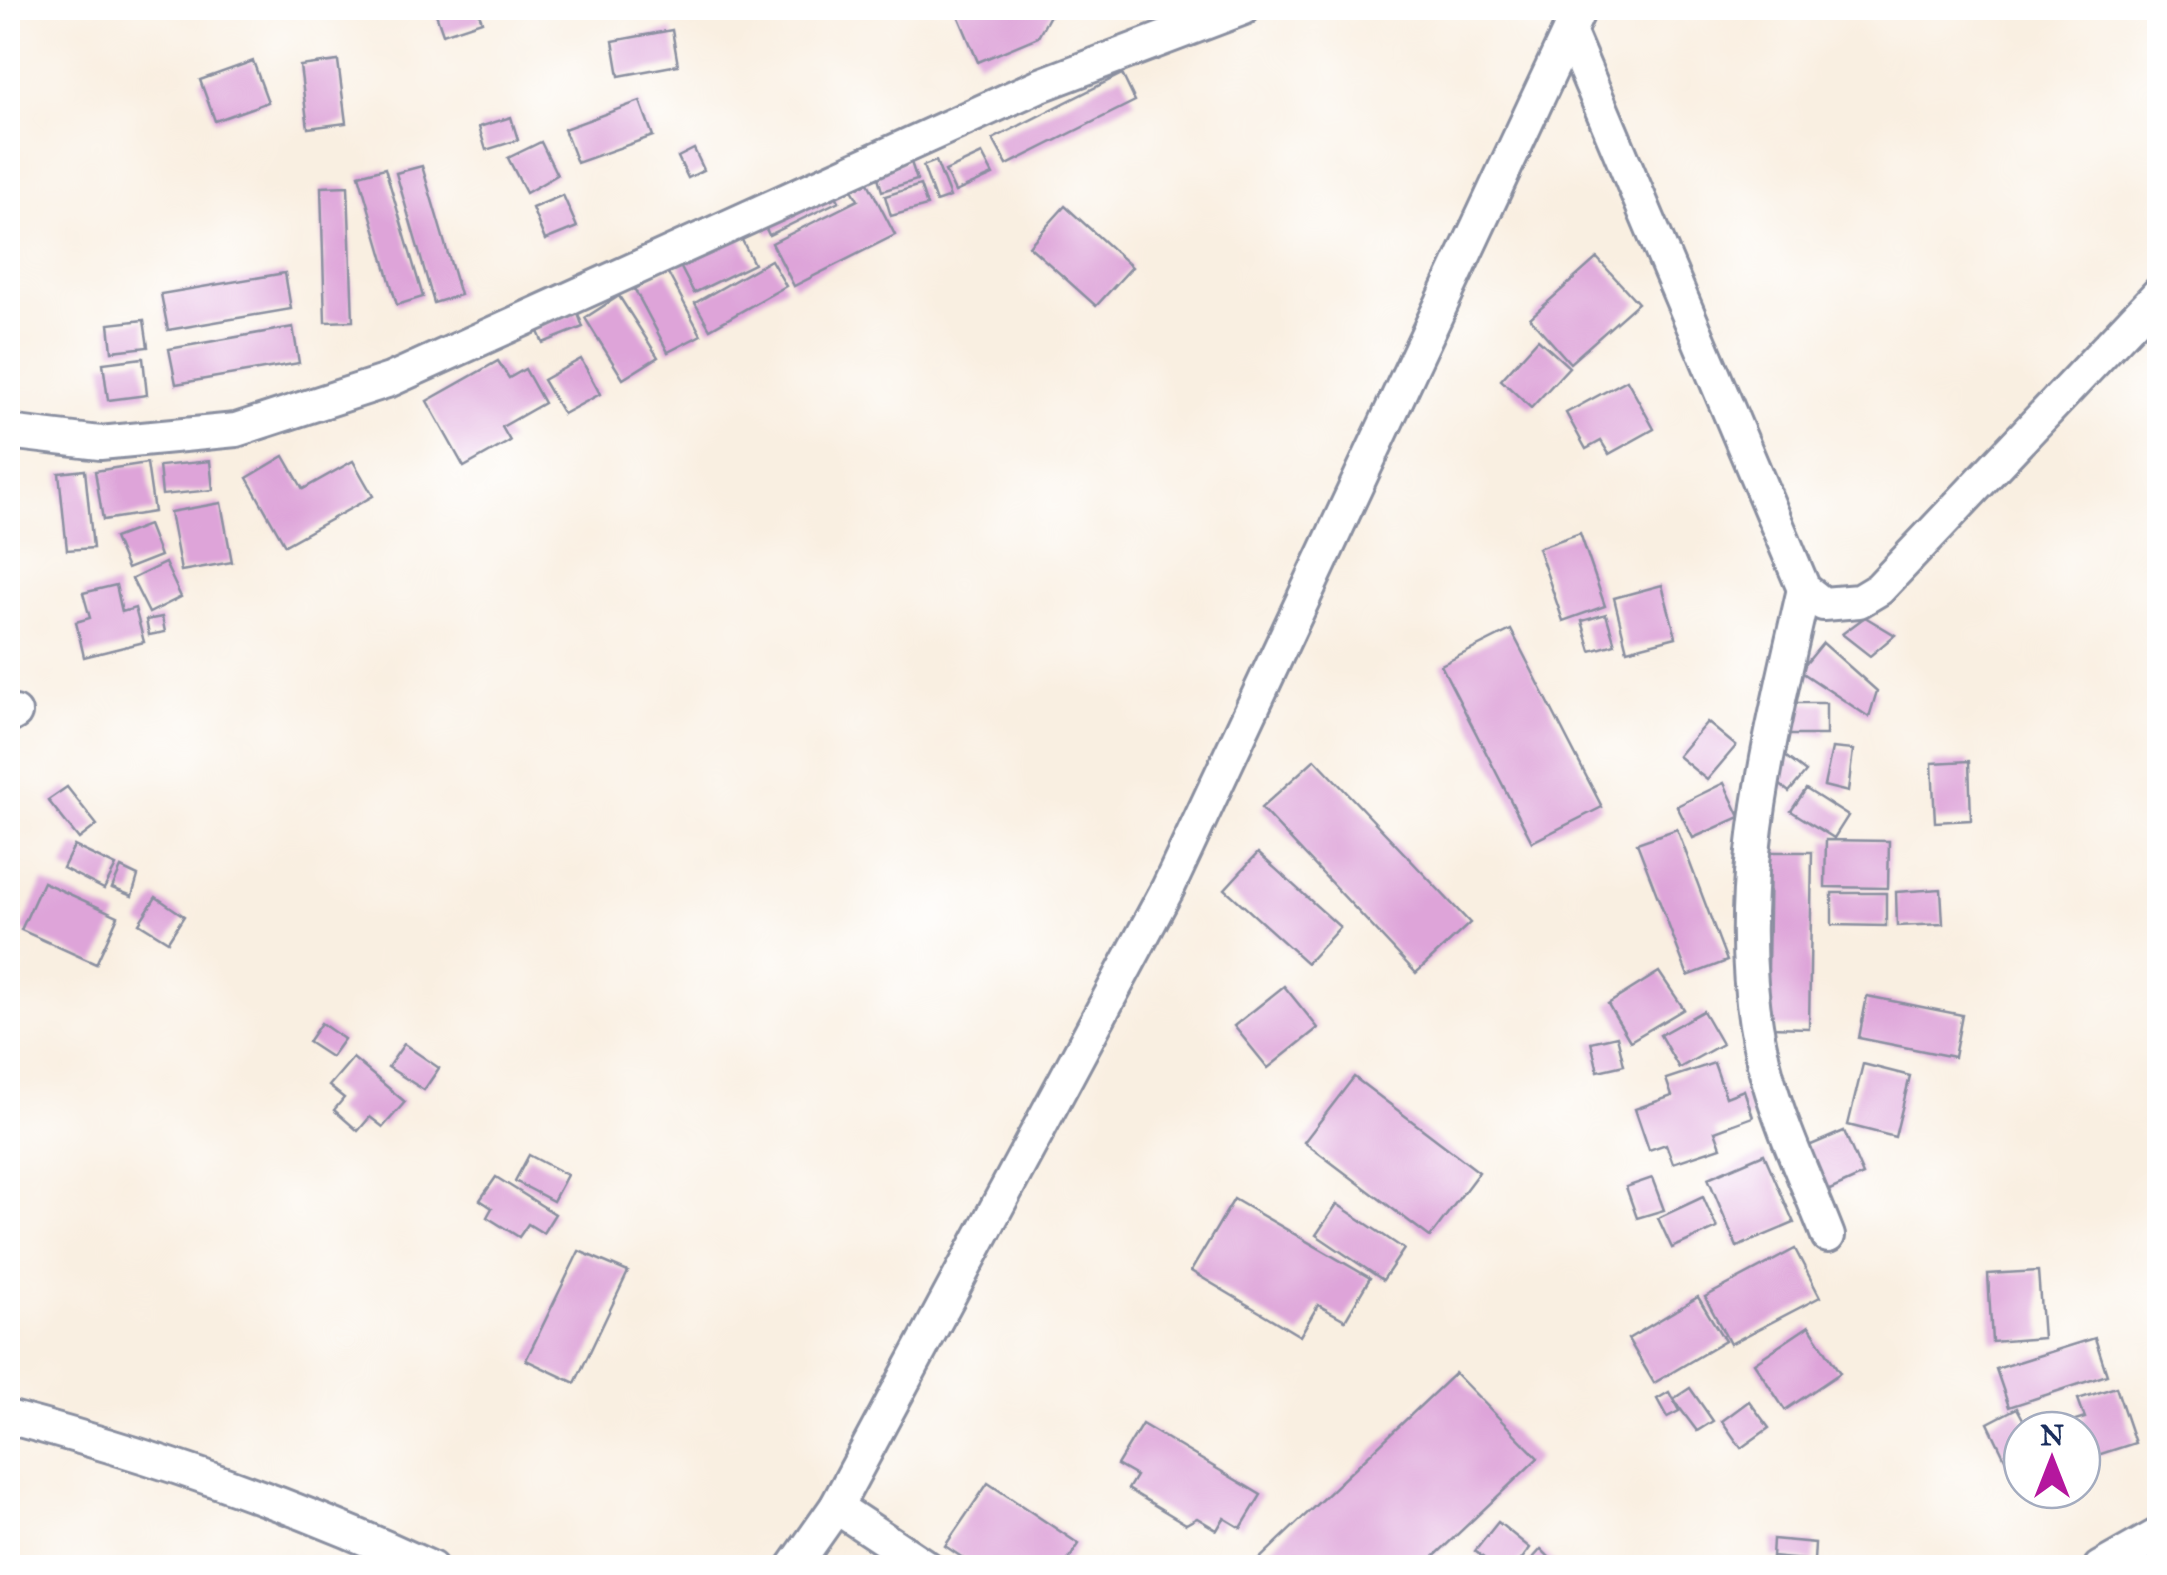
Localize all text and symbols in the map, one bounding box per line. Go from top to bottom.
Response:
north arrow [2002,1410,2102,1510]
text: N [2040,1418,2064,1453]

